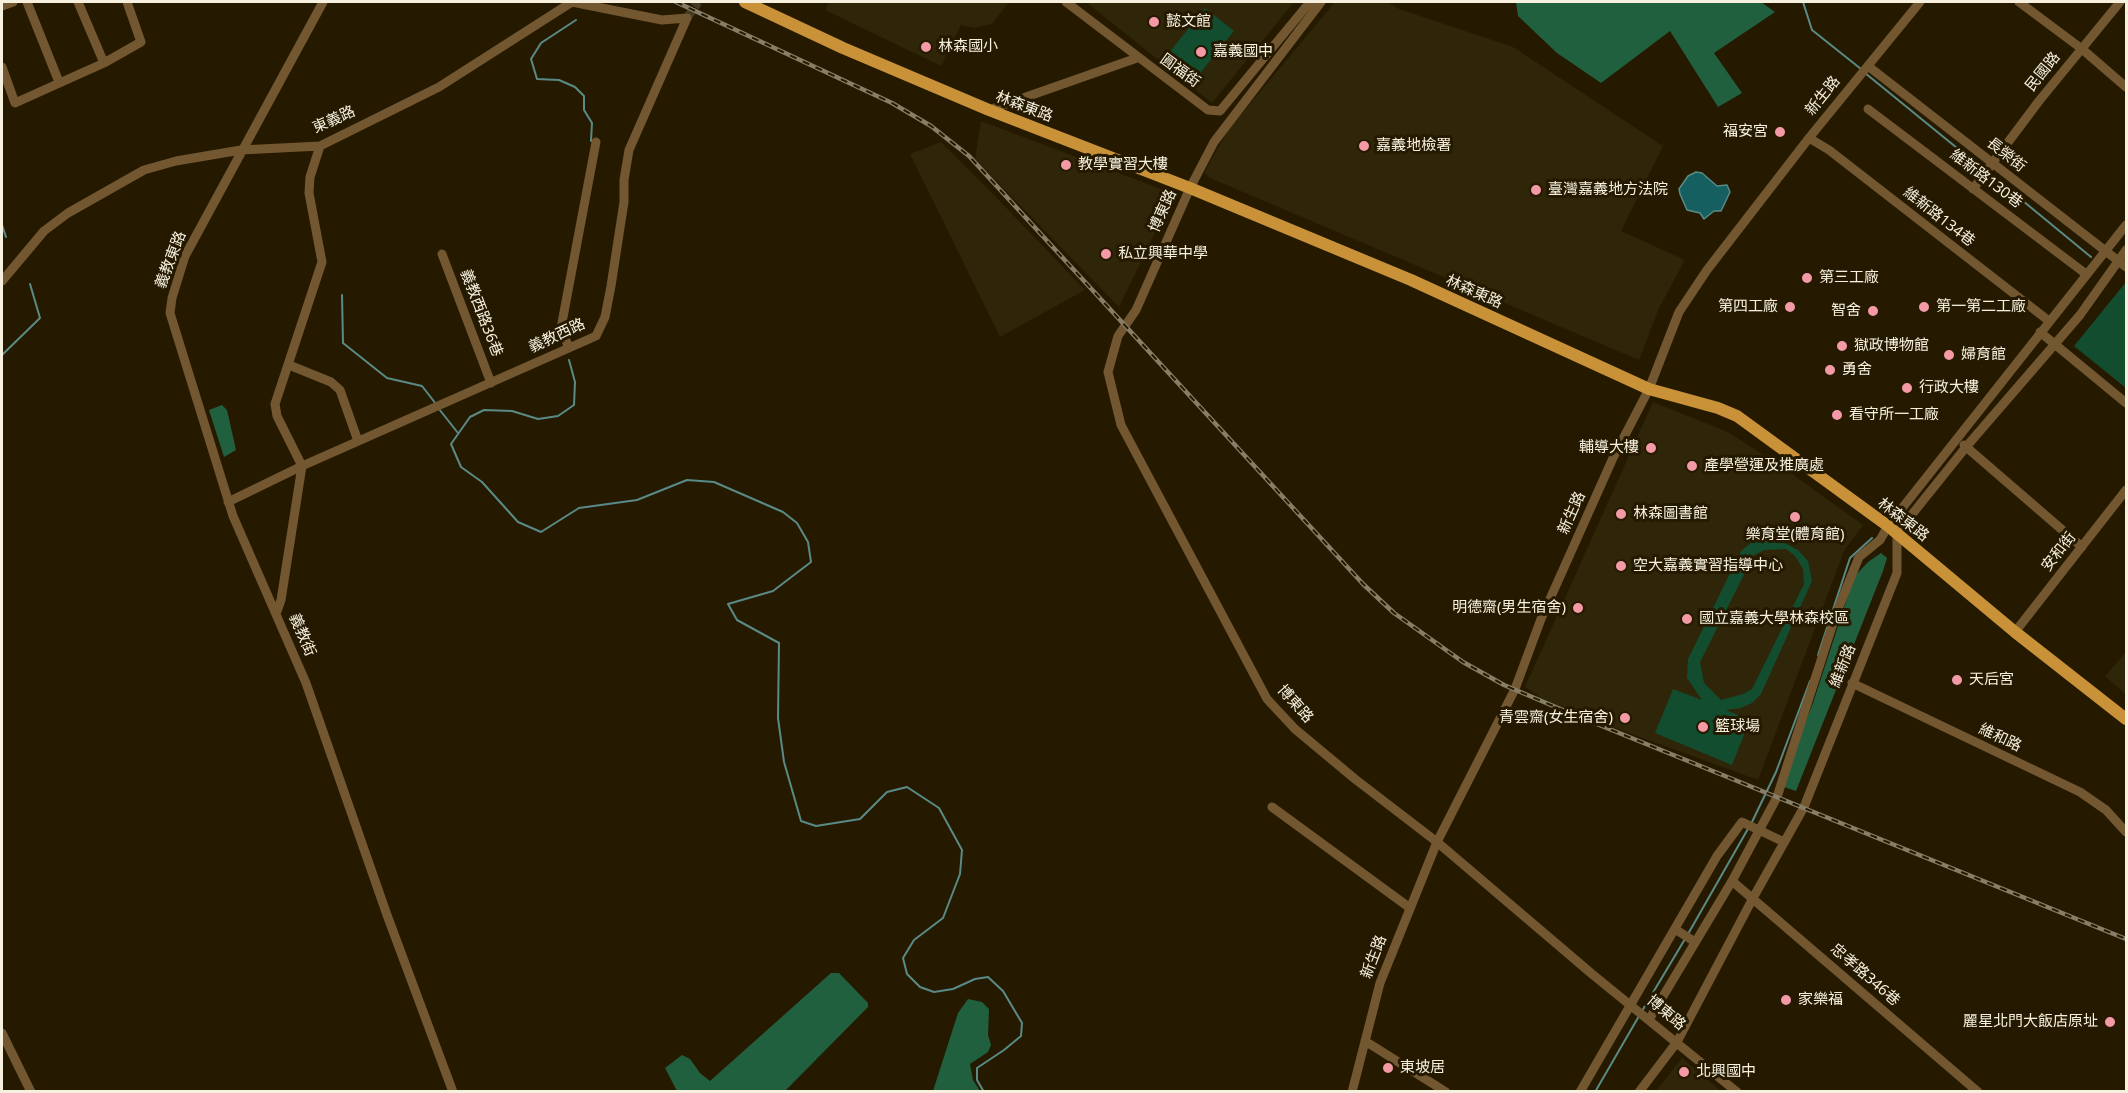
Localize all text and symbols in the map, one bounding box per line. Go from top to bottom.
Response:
place label: 懿文館 [1166,13,1211,31]
marker: 懿文館 [1147,15,1161,29]
place label: 林森國小 [938,38,998,56]
marker: 林森國小 [919,40,933,54]
place label: 嘉義國中 [1213,43,1273,61]
marker: 嘉義國中 [1194,45,1208,59]
street label: 民國路 [2022,49,2064,95]
street label: 圓福街 [1157,50,1203,92]
street label: 新生路 [1802,73,1844,119]
street label: 林森東路 [993,88,1055,126]
street label: 東義路 [310,103,358,137]
place label: 福安宮 [1723,123,1768,141]
marker: 福安宮 [1773,125,1787,139]
street label: 長榮街 [1983,134,2029,176]
place label: 嘉義地檢署 [1376,137,1451,155]
marker: 嘉義地檢署 [1357,139,1371,153]
street label: 維新路130巷 [1946,146,2026,212]
place label: 教學實習大樓 [1078,156,1168,174]
marker: 教學實習大樓 [1059,158,1073,172]
place label: 臺灣嘉義地方法院 [1548,181,1668,199]
marker: 臺灣嘉義地方法院 [1529,183,1543,197]
street label: 維新路134巷 [1900,184,1978,250]
street label: 博東路 [1146,187,1180,235]
street label: 義教東路 [152,229,190,291]
place label: 私立興華中學 [1118,245,1208,263]
marker: 私立興華中學 [1099,247,1113,261]
street label: 義教西路36巷 [456,267,506,359]
place label: 第三工廠 [1819,269,1879,287]
marker: 第三工廠 [1800,271,1814,285]
street label: 林森東路 [1443,272,1505,312]
place label: 第四工廠 [1718,298,1778,316]
place label: 第一第二工廠 [1936,298,2026,316]
marker: 第四工廠 [1783,300,1797,314]
marker: 第一第二工廠 [1917,300,1931,314]
place label: 智舍 [1831,302,1861,320]
marker: 智舍 [1866,304,1880,318]
street label: 義教西路 [526,315,588,357]
place label: 獄政博物館 [1854,337,1929,355]
marker: 獄政博物館 [1835,339,1849,353]
place label: 婦育館 [1961,346,2006,364]
marker: 婦育館 [1942,348,1956,362]
place label: 勇舍 [1842,361,1872,379]
marker: 勇舍 [1823,363,1837,377]
place label: 行政大樓 [1919,379,1979,397]
marker: 行政大樓 [1900,381,1914,395]
place label: 看守所一工廠 [1849,406,1939,424]
marker: 看守所一工廠 [1830,408,1844,422]
place label: 輔導大樓 [1579,439,1639,457]
marker: 輔導大樓 [1644,441,1658,455]
place label: 產學營運及推廣處 [1704,457,1824,475]
marker: 產學營運及推廣處 [1685,459,1699,473]
street label: 新生路 [1555,489,1589,537]
street label: 林森東路 [1874,494,1932,546]
place label: 林森圖書館 [1633,505,1708,523]
marker: 林森圖書館 [1614,507,1628,521]
marker: 樂育堂(體育館) [1788,510,1802,524]
place label: 樂育堂(體育館) [1746,526,1844,544]
street label: 安和街 [2038,529,2080,575]
place label: 空大嘉義實習指導中心 [1633,557,1783,575]
marker: 空大嘉義實習指導中心 [1614,559,1628,573]
place label: 明德齋(男生宿舍) [1452,599,1566,617]
marker: 明德齋(男生宿舍) [1571,601,1585,615]
place label: 國立嘉義大學林森校區 [1699,610,1849,628]
street label: 義教街 [285,611,319,659]
marker: 國立嘉義大學林森校區 [1680,612,1694,626]
street label: 維新路 [1826,642,1860,690]
place label: 天后宮 [1969,671,2014,689]
marker: 天后宮 [1950,673,1964,687]
street label: 博東路 [1273,681,1317,727]
place label: 青雲齋(女生宿舍) [1499,709,1613,727]
marker: 青雲齋(女生宿舍) [1618,711,1632,725]
place label: 籃球場 [1715,718,1760,736]
marker: 籃球場 [1696,720,1710,734]
street label: 維和路 [1976,720,2024,756]
street label: 新生路 [1358,933,1390,981]
street label: 忠孝路346巷 [1827,940,1903,1010]
place label: 家樂福 [1798,991,1843,1009]
street label: 博東路 [1643,992,1689,1034]
marker: 家樂福 [1779,993,1793,1007]
place label: 麗星北門大飯店原址 [1963,1013,2098,1031]
marker: 麗星北門大飯店原址 [2103,1015,2117,1029]
place label: 東坡居 [1400,1059,1445,1077]
marker: 東坡居 [1381,1061,1395,1075]
place label: 北興國中 [1696,1063,1756,1081]
marker: 北興國中 [1677,1065,1691,1079]

